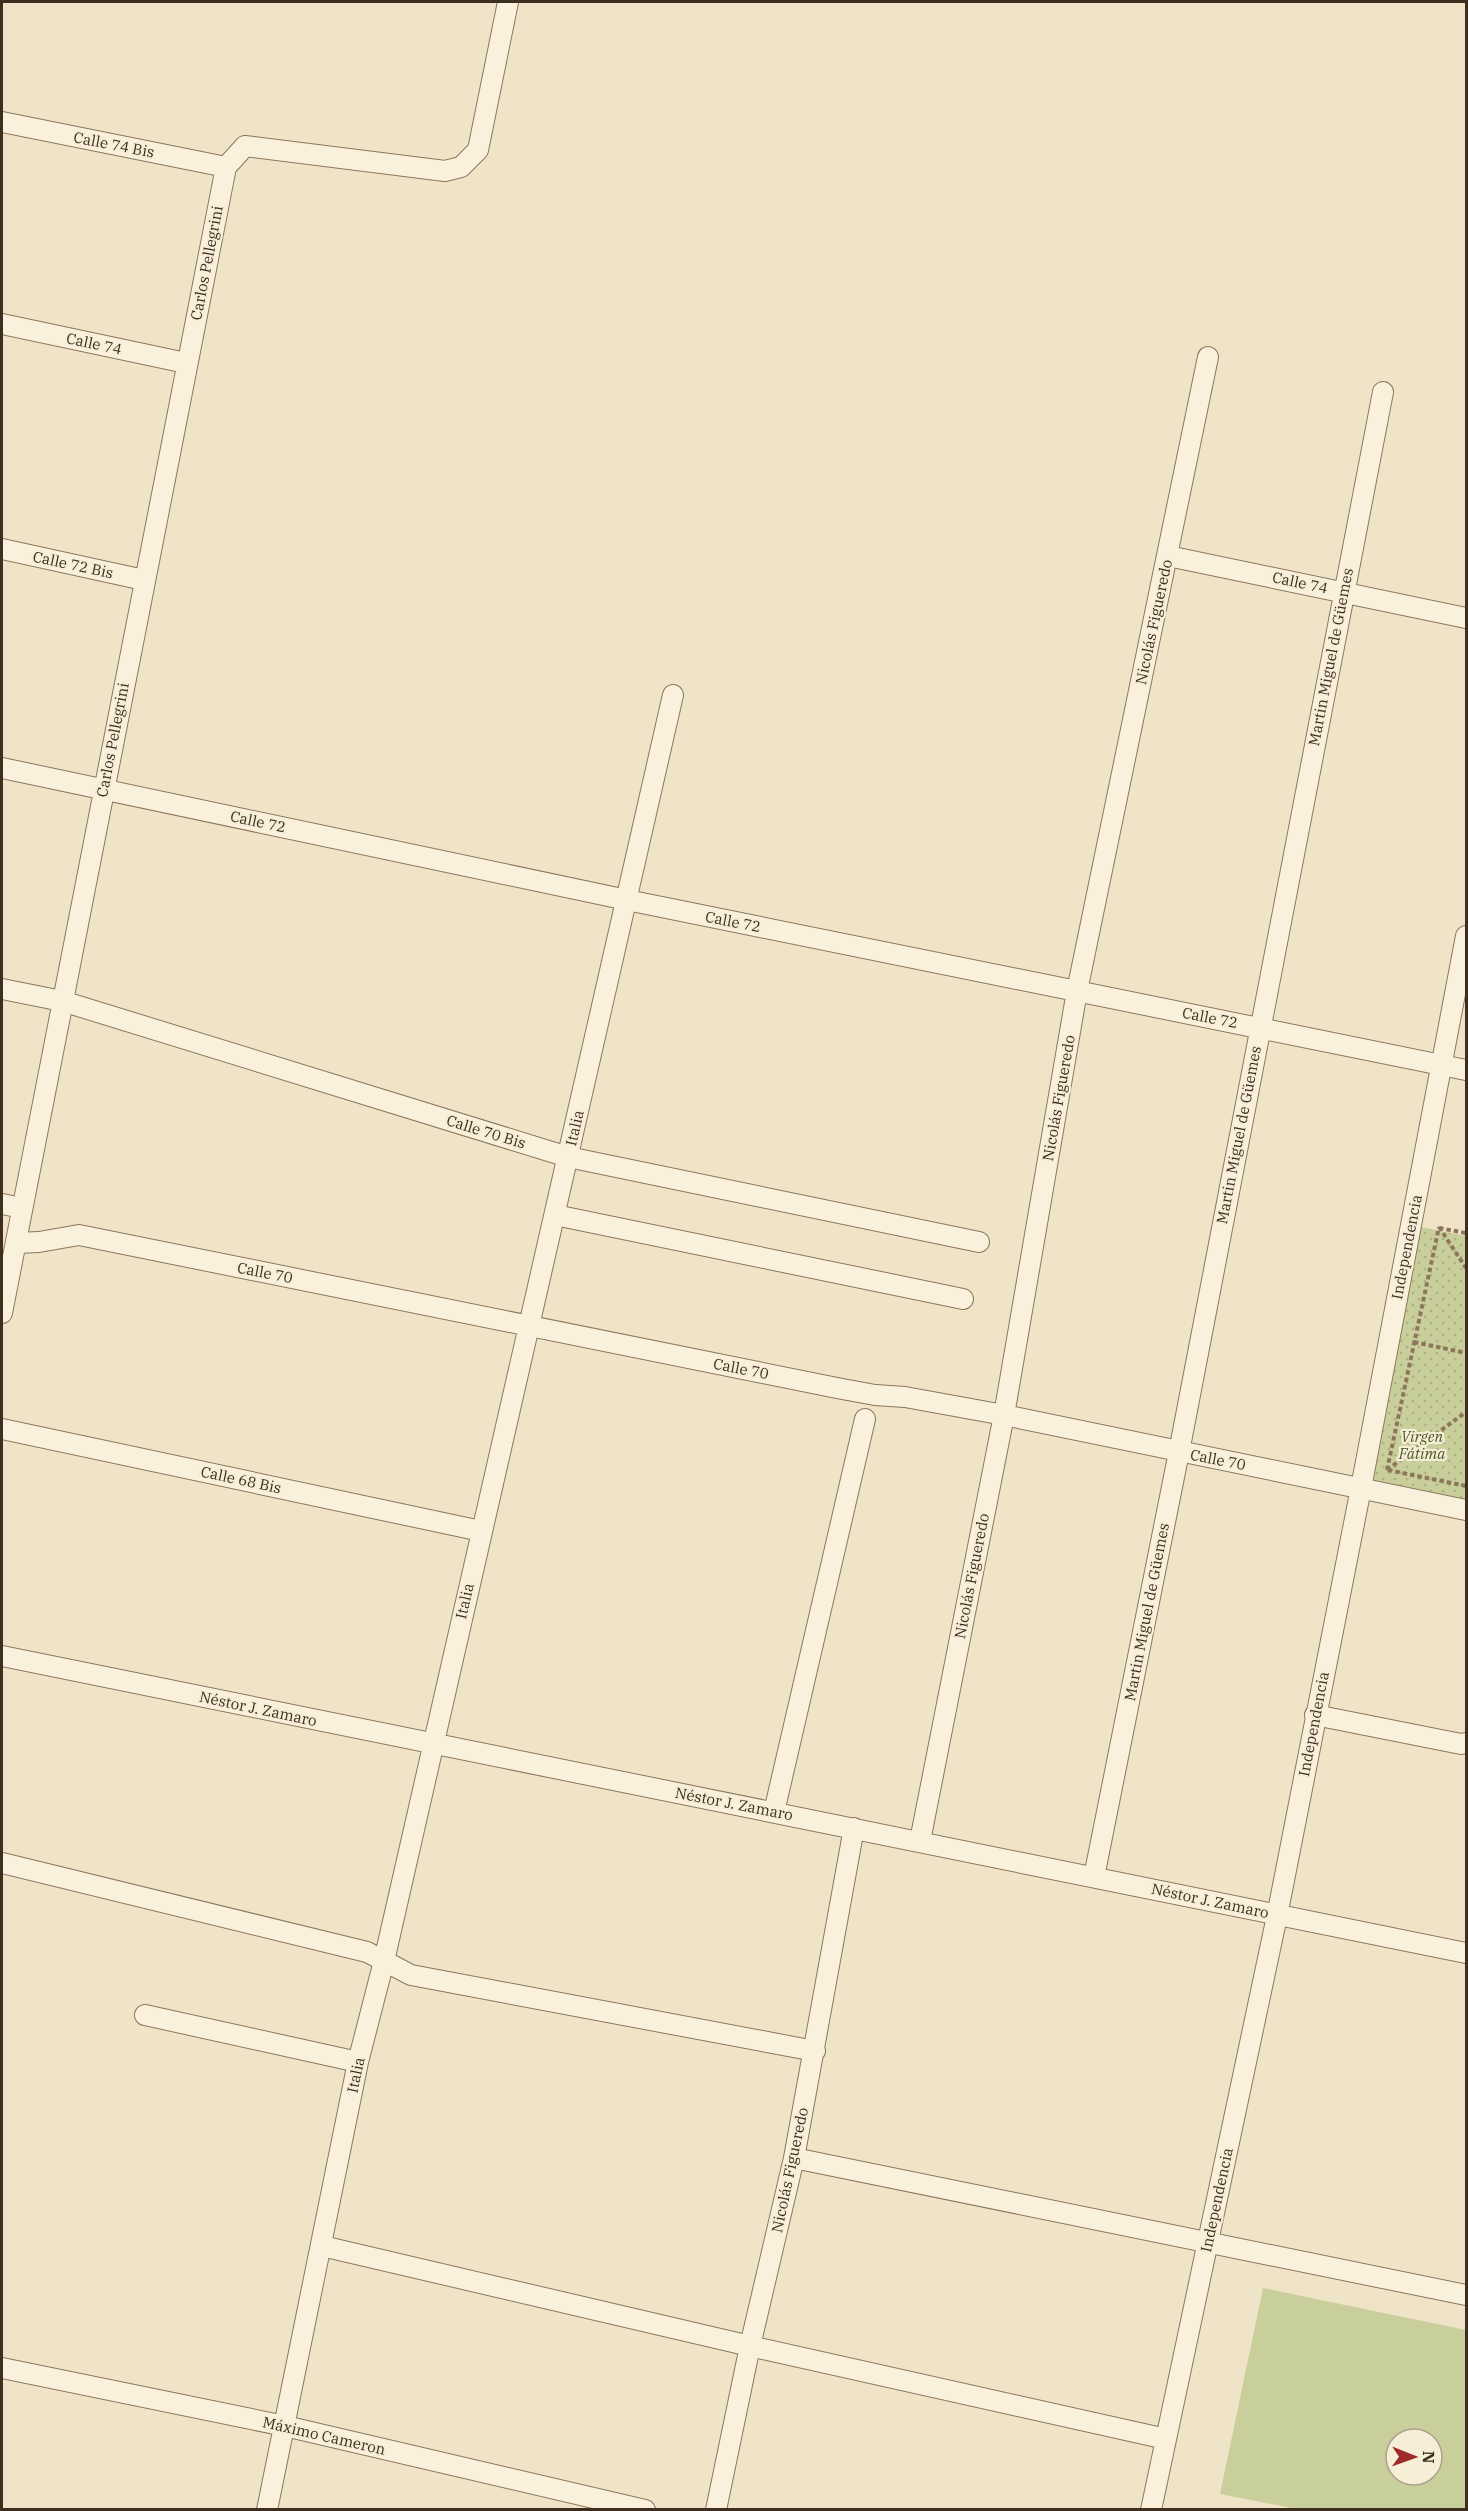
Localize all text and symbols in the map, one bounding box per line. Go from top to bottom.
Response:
street label: Calle 74 Bis [72,127,156,162]
street label: Carlos Pellegrini [186,204,227,322]
street label: Calle 74 [65,328,124,359]
street label: Calle 72 Bis [31,547,115,582]
street label: Nicolás Figueredo [1131,558,1176,686]
street label: Martin Miguel de Güemes [1304,566,1357,747]
street label: Calle 74 [1271,567,1330,598]
street label: Carlos Pellegrini [92,681,133,799]
street label: Calle 72 [229,806,288,837]
street label: Calle 72 [704,907,763,936]
street label: Calle 72 [1181,1003,1240,1032]
street label: Nicolás Figueredo [1038,1033,1079,1162]
street label: Martin Miguel de Güemes [1212,1044,1265,1225]
street label: Italia [561,1108,588,1148]
street label: Calle 70 Bis [444,1110,528,1153]
street label: Independencia [1387,1193,1426,1301]
street label: Calle 70 [236,1258,295,1287]
street label: Calle 70 [712,1354,771,1383]
park label: Virgen Fátima [1398,1427,1446,1463]
street label: Calle 70 [1189,1445,1248,1474]
street label: Calle 68 Bis [199,1462,283,1497]
street label: Nicolás Figueredo [950,1511,993,1640]
street label: Martin Miguel de Güemes [1120,1521,1173,1702]
street label: Italia [451,1581,478,1621]
street label: Independencia [1294,1670,1333,1778]
street label: Néstor J. Zamaro [198,1687,319,1730]
street label: Néstor J. Zamaro [674,1783,795,1824]
street label: Néstor J. Zamaro [1150,1879,1271,1922]
street label: Italia [342,2055,369,2095]
street label: Nicolás Figueredo [767,2106,812,2234]
street label: Independencia [1196,2146,1237,2254]
street label: Máximo Cameron [261,2412,388,2459]
north arrow [1384,2427,1444,2487]
text: N [1419,2451,1439,2464]

